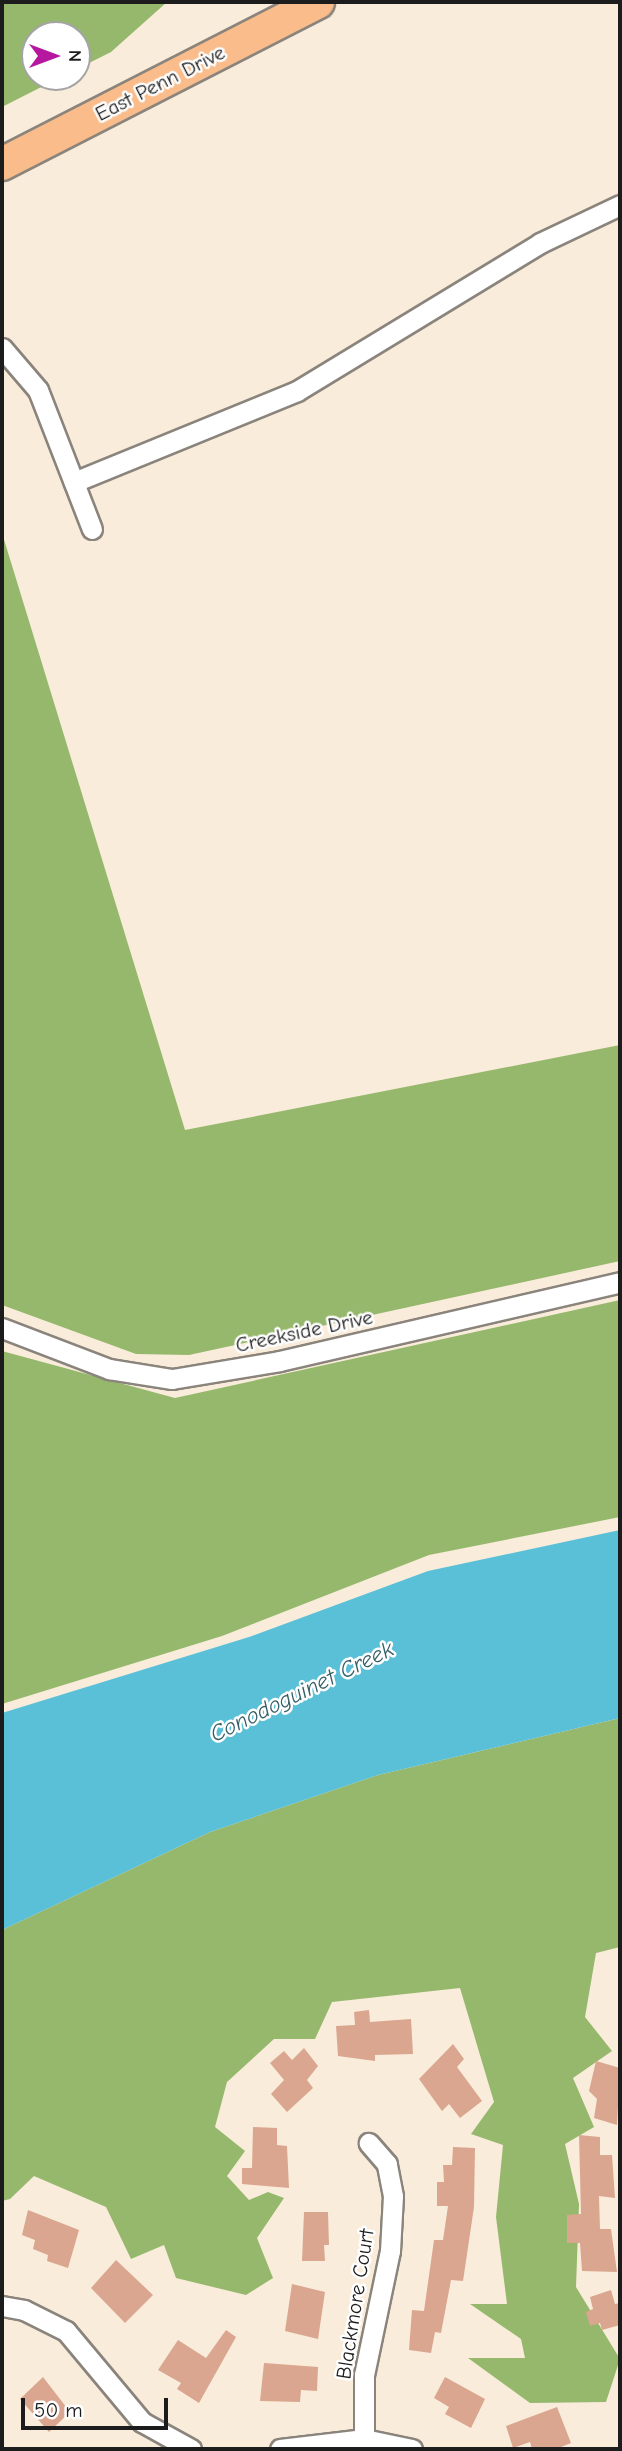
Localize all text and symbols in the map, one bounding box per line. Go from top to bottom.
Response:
north arrow [21,21,91,91]
street label: East Penn Drive [91,40,229,126]
text: N [64,50,86,62]
street label: Creekside Drive [233,1304,375,1358]
water label: Conodoguinet Creek [206,1636,398,1748]
street label: Blackmore Court [331,2227,379,2381]
scale bar [24,2384,172,2428]
text: 50 m [34,2398,83,2422]

